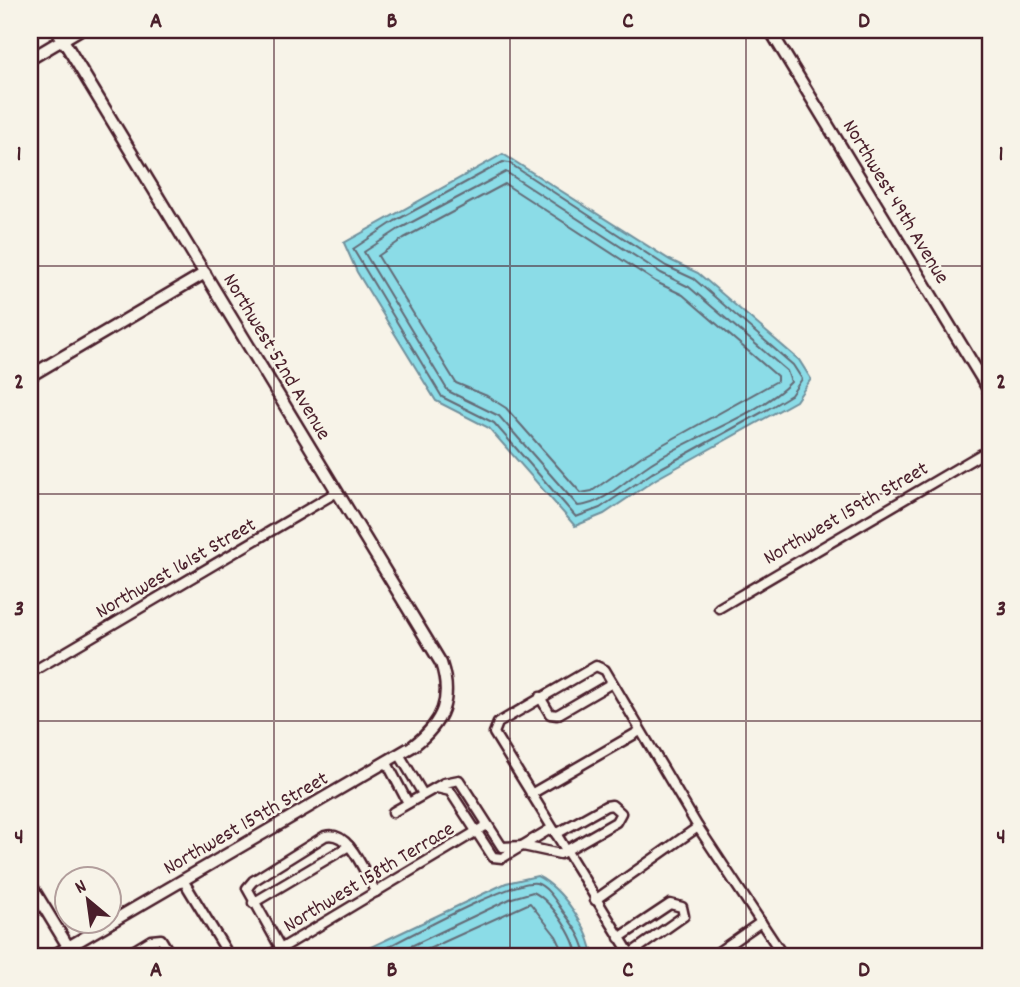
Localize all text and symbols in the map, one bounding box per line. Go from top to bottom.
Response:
text: A [150,6,162,39]
text: B [387,6,398,39]
text: C [622,6,634,39]
text: D [858,6,870,39]
street label: Northwest 49th Avenue [833,115,955,290]
text: 1 [16,139,22,172]
text: 1 [998,139,1004,172]
street label: Northwest 52nd Avenue [214,268,337,447]
text: 2 [14,367,24,400]
text: 2 [996,367,1006,400]
street label: Northwest 159th Street [758,455,935,574]
street label: Northwest 161st Street [91,511,263,628]
text: 3 [14,594,24,627]
text: 3 [996,594,1006,627]
street label: Northwest 159th Street [158,765,335,884]
street label: Northwest 158th Terrace [278,816,461,942]
text: 4 [14,822,24,855]
text: 4 [996,822,1006,855]
north arrow [52,864,122,934]
text: N [71,874,92,902]
text: A [150,955,162,987]
text: B [387,955,398,987]
text: C [622,955,634,987]
text: D [858,955,870,987]

